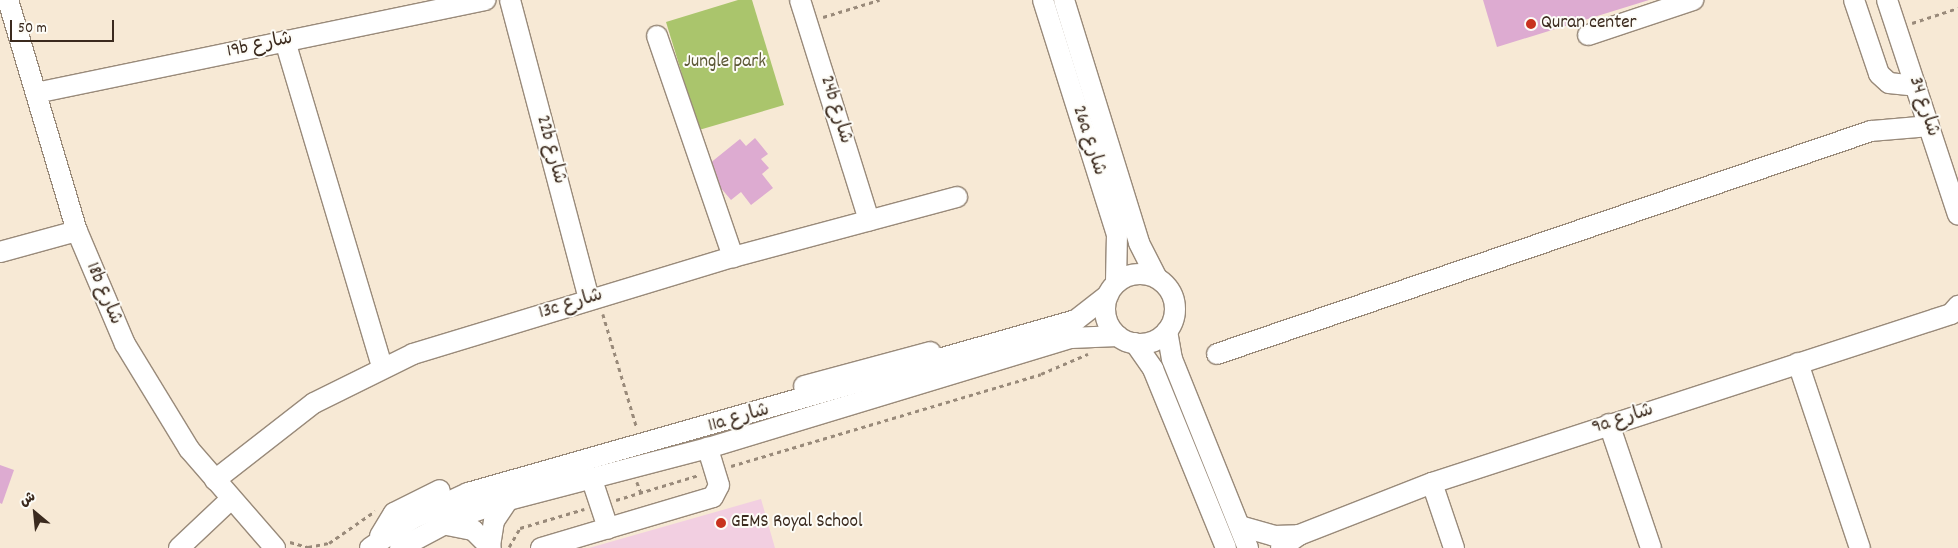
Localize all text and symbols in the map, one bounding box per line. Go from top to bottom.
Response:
scale bar [12,10,116,42]
place label: Quran center [1541,13,1637,35]
text: 50 m [18,18,47,40]
marker: Quran center [1525,18,1537,30]
street label: 19b شارع [225,28,295,64]
park label: Jungle park [684,52,766,74]
street label: 24b شارع [814,73,856,147]
street label: شارع 34 [1903,74,1943,140]
street label: 26a شارع [1066,103,1110,179]
street label: 22b شارع [530,113,570,187]
street label: 18b شارع [80,259,126,329]
street label: 13c شارع [536,284,606,326]
street label: 11a شارع [706,399,772,439]
street label: 9a شارع [1589,399,1657,441]
text: ش [16,487,39,512]
north arrow [10,488,60,538]
place label: GEMS Royal School [731,512,862,534]
marker: GEMS Royal School [715,517,727,529]

